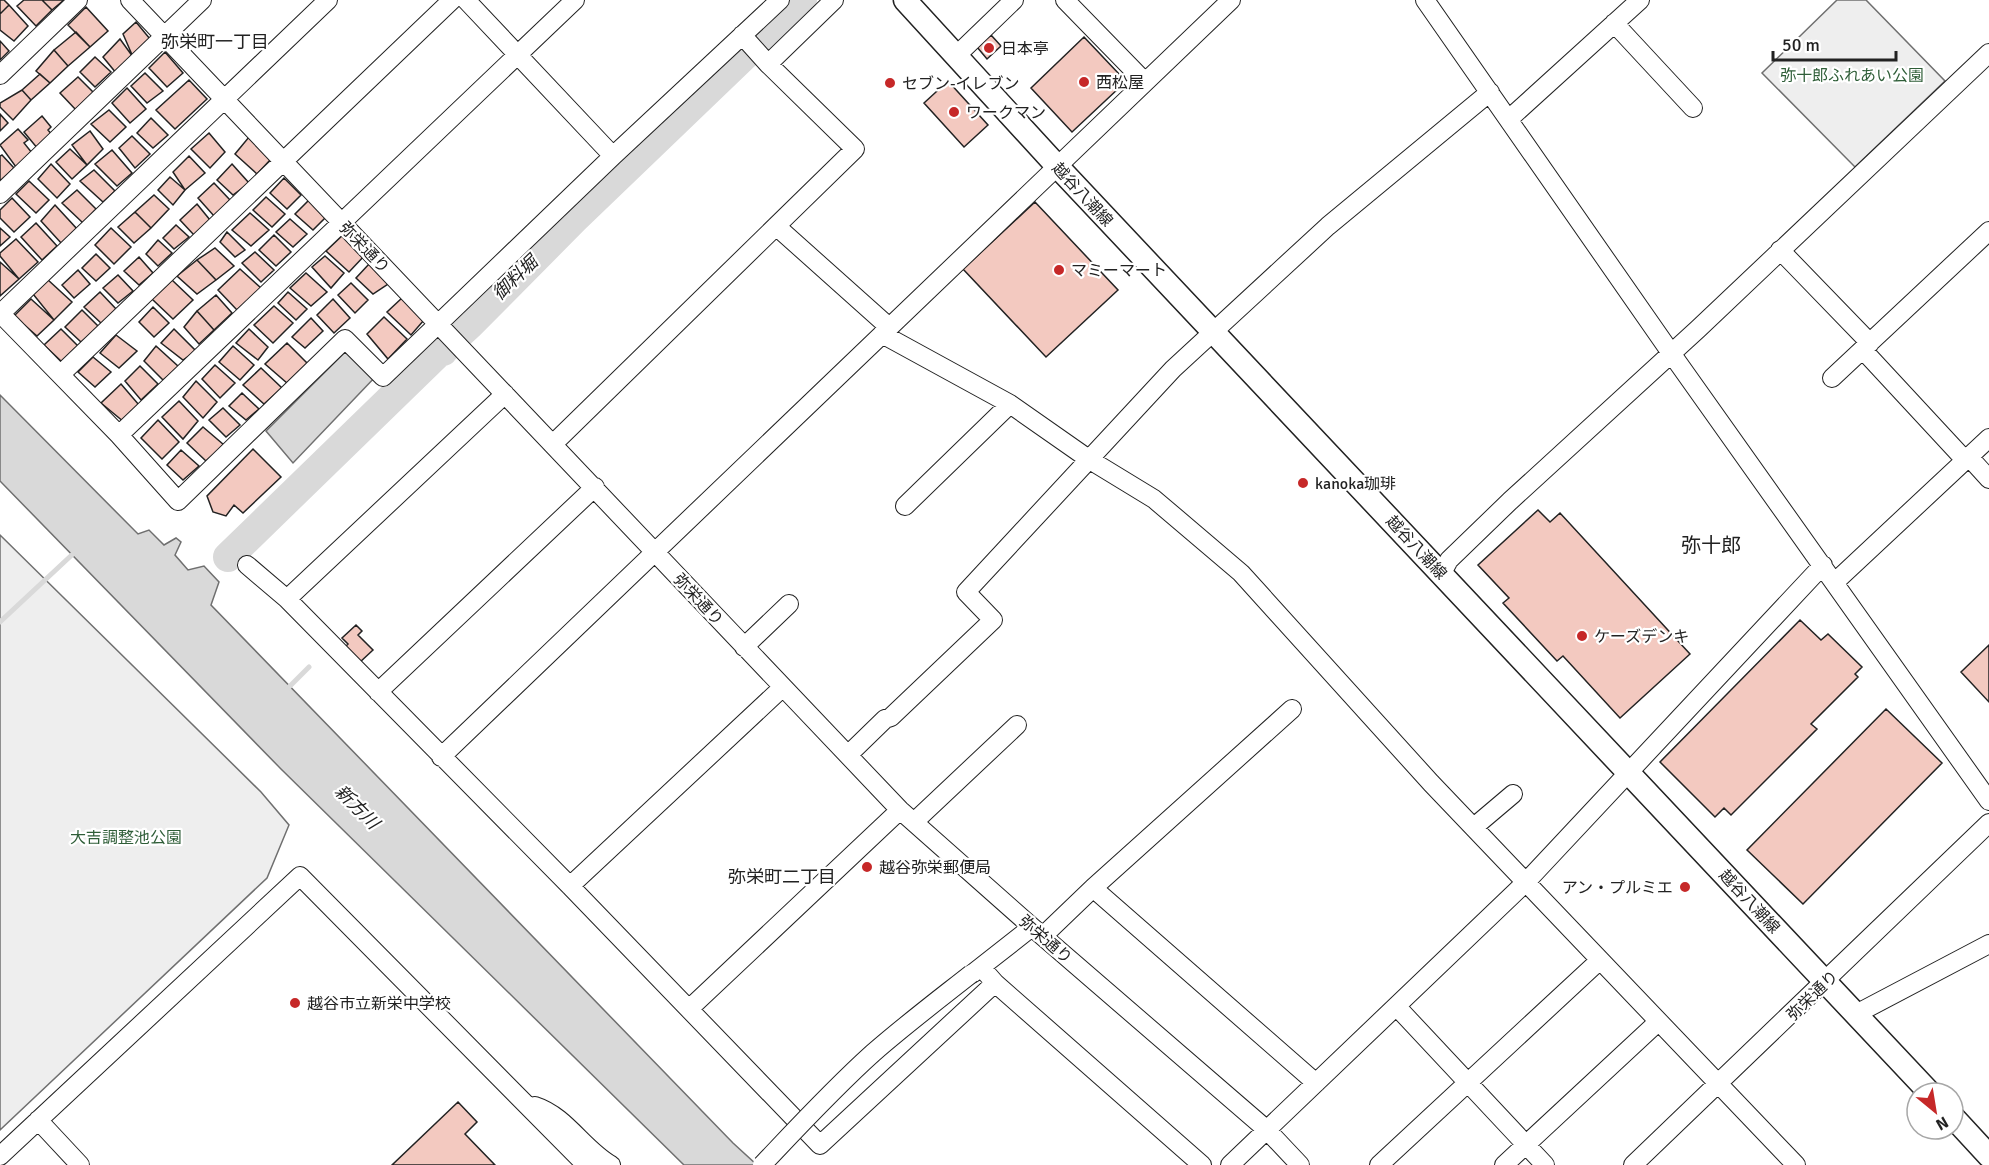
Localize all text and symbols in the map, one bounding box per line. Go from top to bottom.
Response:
scale bar [1773,24,1896,62]
district label: 弥栄町一丁目 [161,31,269,53]
text: 50 m [1782,34,1820,56]
place label: 日本亭 [1001,39,1049,59]
marker: 日本亭 [982,41,996,55]
park label: 弥十郎ふれあい公園 [1780,66,1924,86]
place label: 西松屋 [1096,73,1144,93]
place label: セブン-イレブン [902,74,1020,94]
marker: 西松屋 [1077,75,1091,89]
marker: セブン-イレブン [883,76,897,90]
place label: ワークマン [966,103,1046,123]
marker: ワークマン [947,105,961,119]
street label: 越谷八潮線 [1048,159,1117,231]
street label: 弥栄通り [335,218,394,278]
water label: 御料堀 [488,249,544,305]
place label: マミーマート [1071,261,1167,281]
marker: マミーマート [1052,263,1066,277]
place label: kanoka珈琲 [1315,474,1396,494]
marker: kanoka珈琲 [1296,476,1310,490]
street label: 越谷八潮線 [1382,512,1451,584]
district label: 弥十郎 [1681,533,1741,558]
street label: 弥栄通り [669,569,727,630]
place label: ケーズデンキ [1594,627,1689,647]
marker: ケーズデンキ [1575,629,1589,643]
water label: 新方川 [330,780,385,835]
park label: 大吉調整池公園 [70,828,182,848]
place label: 越谷弥栄郵便局 [879,858,991,878]
marker: 越谷弥栄郵便局 [860,860,874,874]
district label: 弥栄町二丁目 [728,866,836,888]
street label: 越谷八潮線 [1715,866,1784,938]
place label: アン・プルミエ [1562,878,1673,898]
marker: アン・プルミエ [1678,880,1692,894]
street label: 弥栄通り [1015,911,1076,968]
street label: 弥栄通り [1783,966,1843,1025]
place label: 越谷市立新栄中学校 [307,994,451,1014]
marker: 越谷市立新栄中学校 [288,996,302,1010]
north arrow [1905,1081,1965,1141]
text: N [1932,1112,1952,1135]

